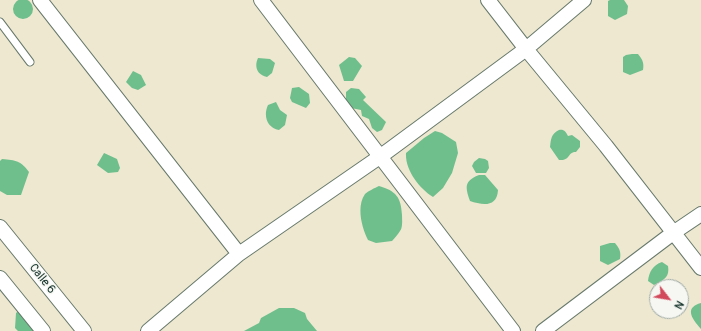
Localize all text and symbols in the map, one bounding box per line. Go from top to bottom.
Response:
street label: Calle 6 [26,261,58,297]
north arrow [649,279,689,319]
text: N [671,298,686,311]

